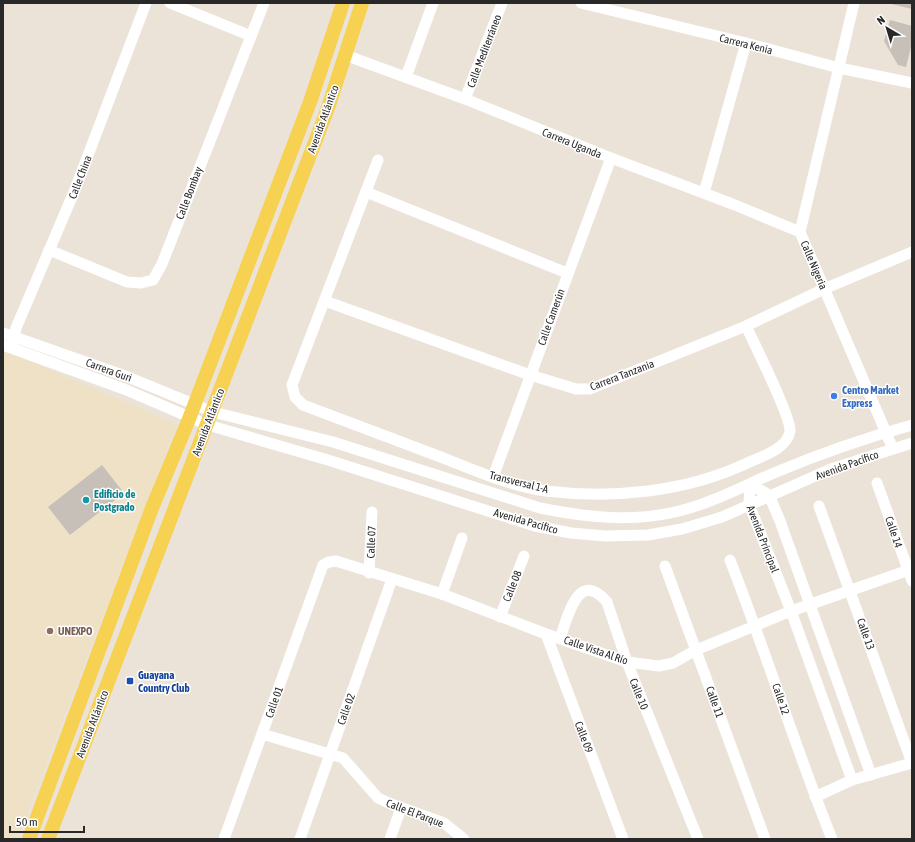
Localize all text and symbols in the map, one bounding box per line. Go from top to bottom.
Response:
north arrow [867,8,907,48]
street label: Calle Mediterráneo [465,13,503,89]
text: N [875,13,887,27]
street label: Carrera Kenia [718,32,774,56]
street label: Avenida Atlántico [305,83,341,155]
street label: Carrera Uganda [541,126,603,160]
street label: Calle China [66,154,94,200]
street label: Calle Bombay [173,165,205,221]
street label: Calle Nigeria [798,239,830,291]
street label: Calle Camerún [535,287,567,347]
street label: Carrera Guri [84,356,134,384]
street label: Carrera Tanzania [588,357,656,393]
place label: Centro Market Express [842,384,900,409]
street label: Avenida Atlántico [190,387,226,457]
marker: Centro Market Express [829,391,839,401]
street label: Avenida Pacífico [814,448,880,482]
street label: Transversal 1-A [488,469,550,495]
place label: Edificio de Postgrado [94,488,135,513]
marker: Edificio de Postgrado [81,495,91,505]
street label: Avenida Principal [745,504,781,574]
street label: Avenida Pacífico [493,506,559,536]
street label: Calle 14 [883,515,905,549]
street label: Calle 07 [364,525,378,559]
street label: Calle 08 [500,569,524,603]
street label: Calle 13 [855,617,877,651]
place label: UNEXPO [58,625,93,637]
marker: UNEXPO [45,626,55,636]
street label: Calle Vista Al Río [562,633,630,667]
place label: Guayana Country Club [138,669,190,694]
marker: Guayana Country Club [125,676,135,686]
street label: Calle 10 [627,677,651,711]
street label: Calle 12 [770,682,792,716]
street label: Calle 01 [263,685,285,719]
street label: Calle 11 [704,685,726,719]
street label: Avenida Atlántico [74,689,110,759]
street label: Calle 02 [335,692,357,726]
street label: Calle 09 [573,720,595,754]
street label: Calle El Parque [385,797,445,829]
scale bar [10,808,84,834]
text: 50 m [16,815,38,829]

